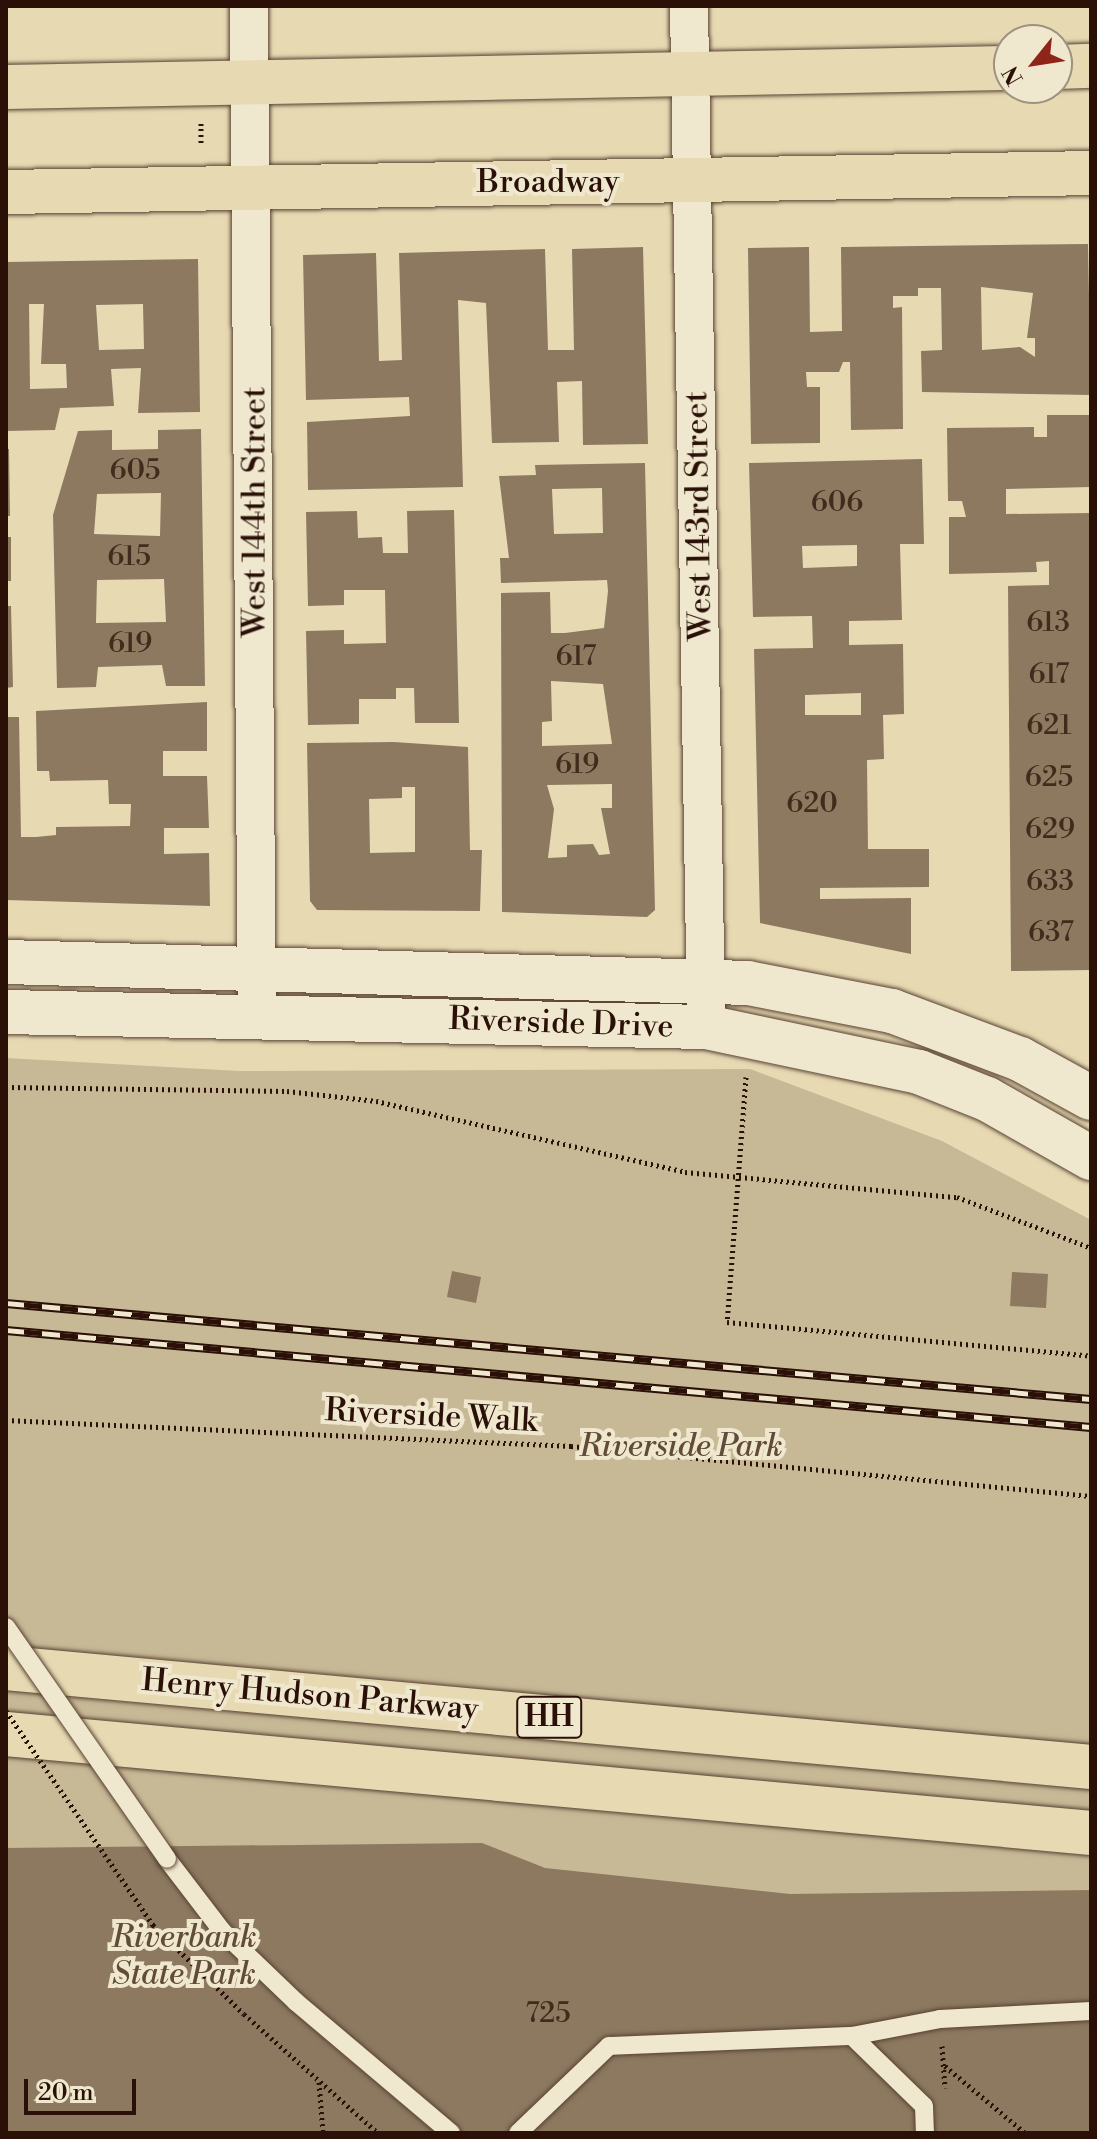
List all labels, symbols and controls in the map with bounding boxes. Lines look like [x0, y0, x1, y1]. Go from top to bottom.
north arrow [993, 24, 1073, 104]
text: N [997, 61, 1030, 90]
street label: Broadway [477, 163, 619, 201]
street label: West 144th Street [236, 387, 274, 637]
street label: West 143rd Street [678, 391, 720, 641]
house number: 605 [110, 454, 160, 488]
house number: 606 [811, 486, 863, 520]
house number: 615 [107, 540, 151, 574]
house number: 613 [1026, 606, 1070, 640]
house number: 619 [108, 627, 152, 661]
house number: 617 [556, 640, 596, 674]
house number: 617 [1029, 658, 1069, 692]
house number: 621 [1026, 709, 1072, 743]
house number: 619 [555, 748, 599, 782]
house number: 625 [1025, 761, 1073, 795]
house number: 620 [786, 787, 838, 821]
house number: 629 [1025, 813, 1075, 847]
house number: 633 [1026, 865, 1074, 899]
house number: 637 [1028, 916, 1074, 950]
street label: Riverside Drive [448, 1000, 674, 1046]
street label: Riverside Walk [324, 1391, 538, 1441]
park label: Riverside Park [579, 1427, 783, 1465]
street label: Henry Hudson Parkway [140, 1661, 480, 1729]
road number: HH [515, 1691, 583, 1743]
park label: Riverbank State Park [111, 1919, 257, 1994]
house number: 725 [525, 1997, 571, 2031]
scale bar [28, 2063, 140, 2113]
text: 20 m [38, 2078, 94, 2108]

